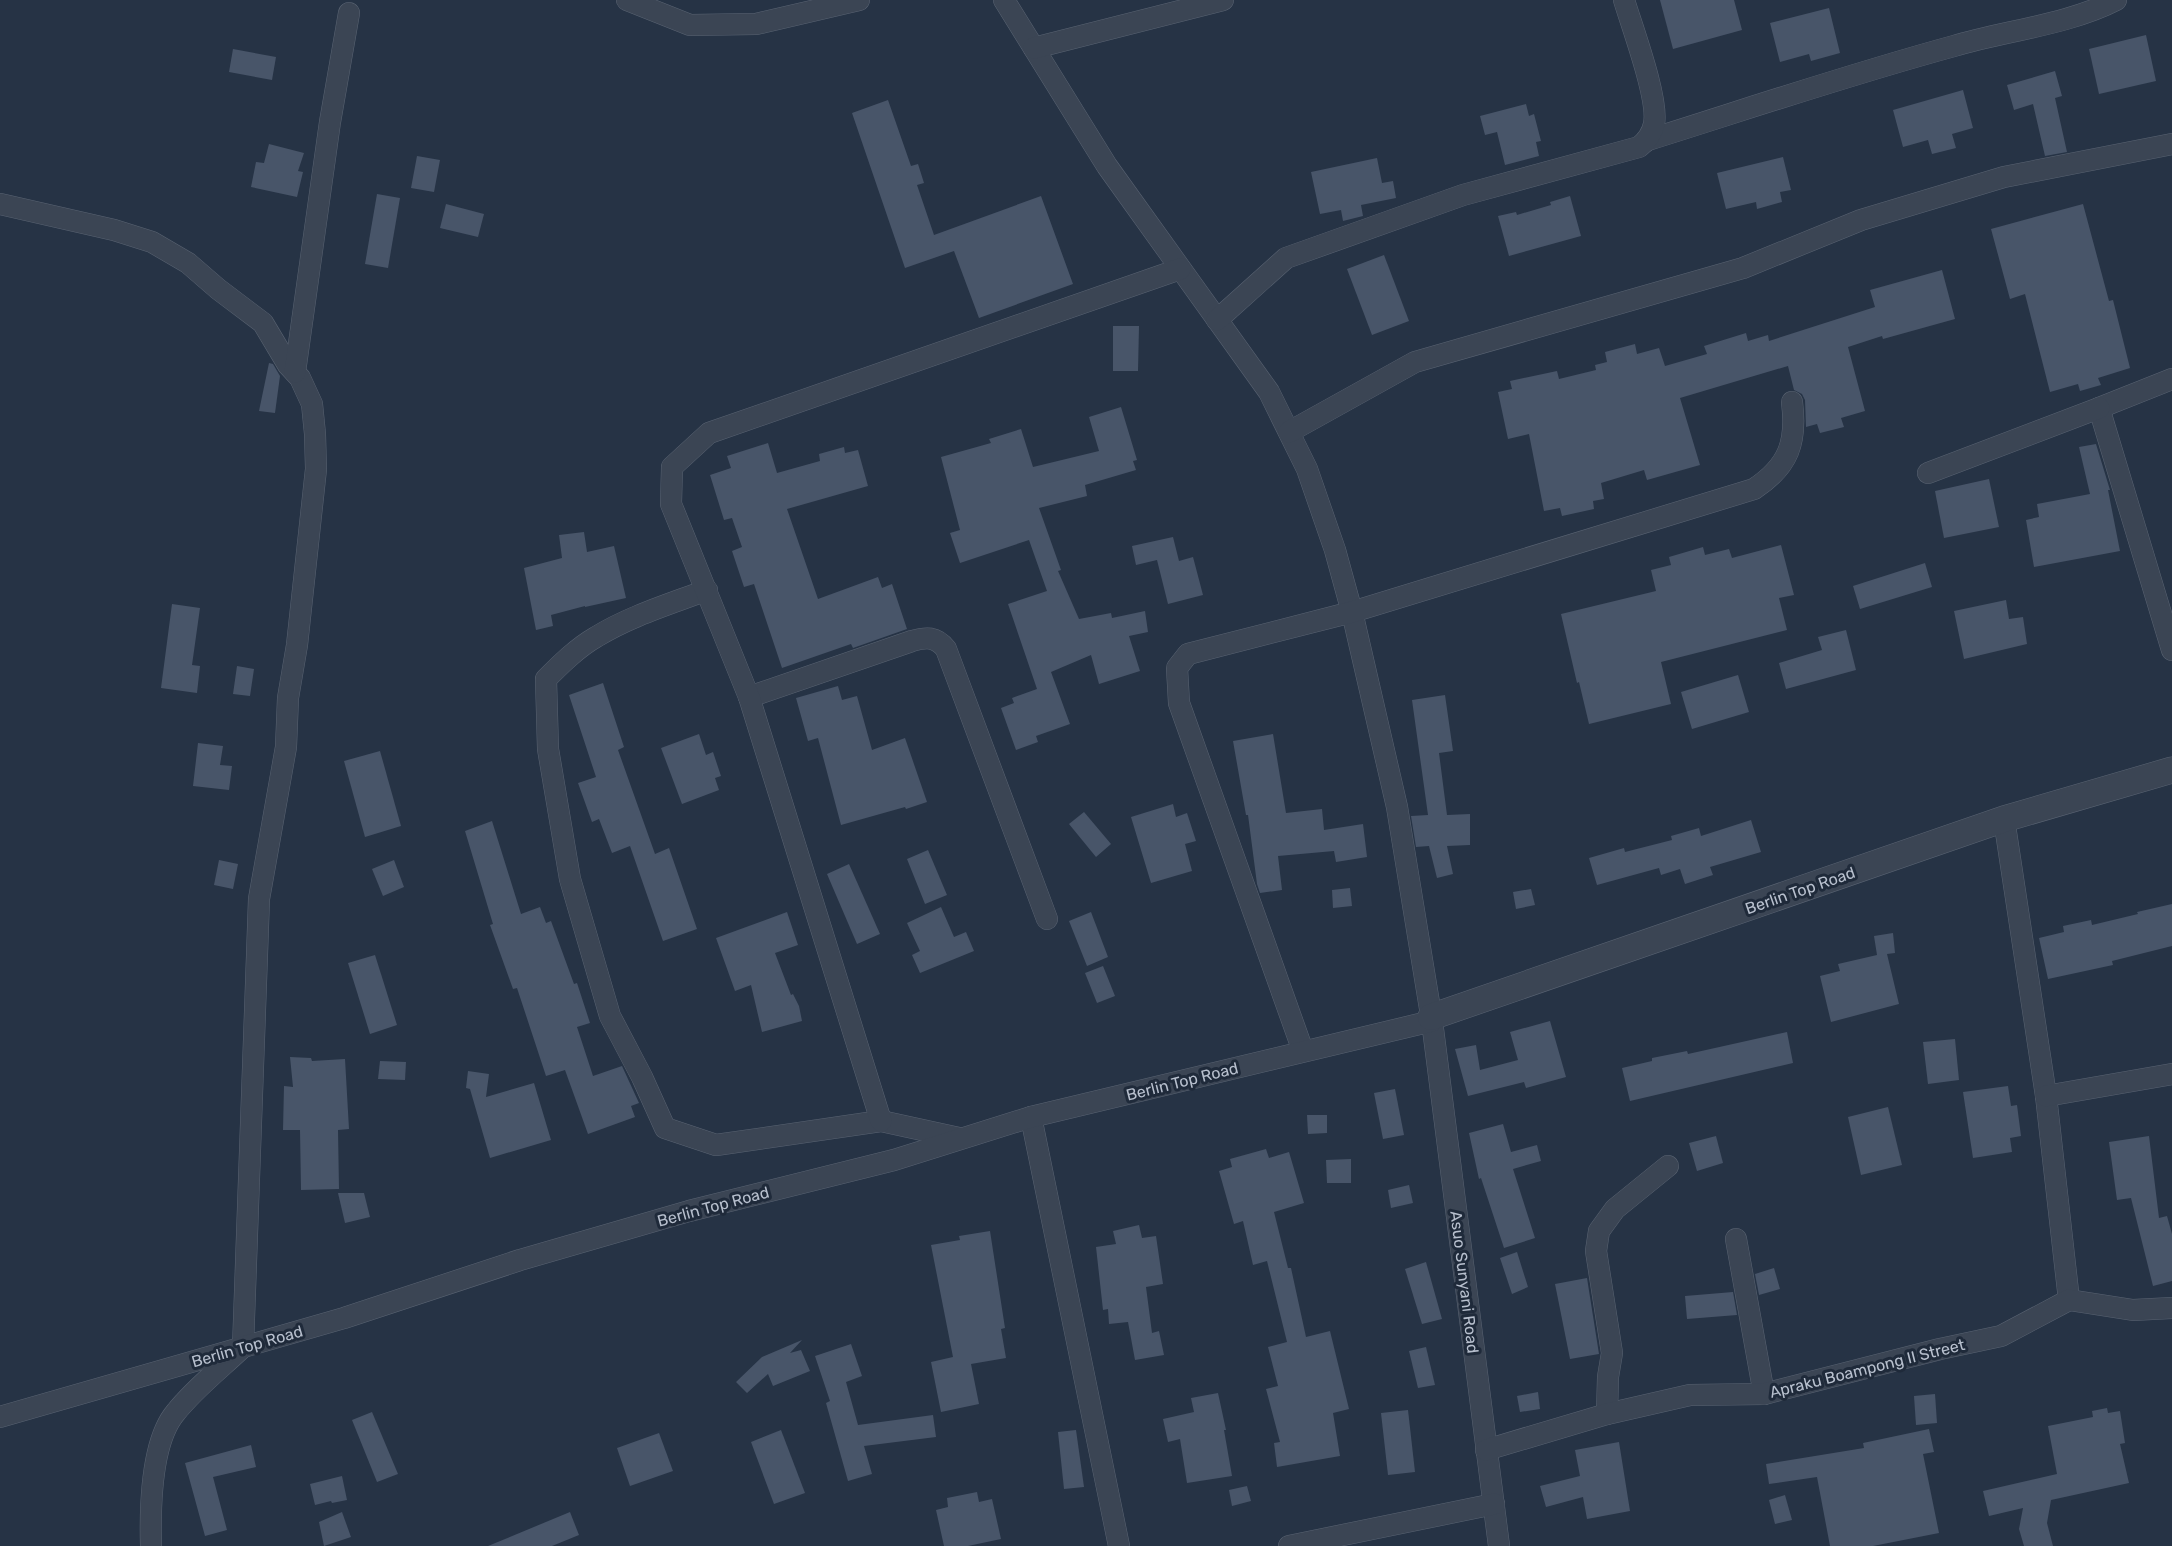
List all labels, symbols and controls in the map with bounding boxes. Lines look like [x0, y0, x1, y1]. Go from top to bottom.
street label: Berlin Top Road [1743, 863, 1858, 918]
street label: Berlin Top Road [1124, 1058, 1240, 1105]
street label: Berlin Top Road [655, 1182, 771, 1231]
street label: Asuo Sunyani Road [1446, 1210, 1483, 1354]
street label: Berlin Top Road [189, 1321, 305, 1371]
street label: Apraku Boampong II Street [1768, 1335, 1967, 1402]

